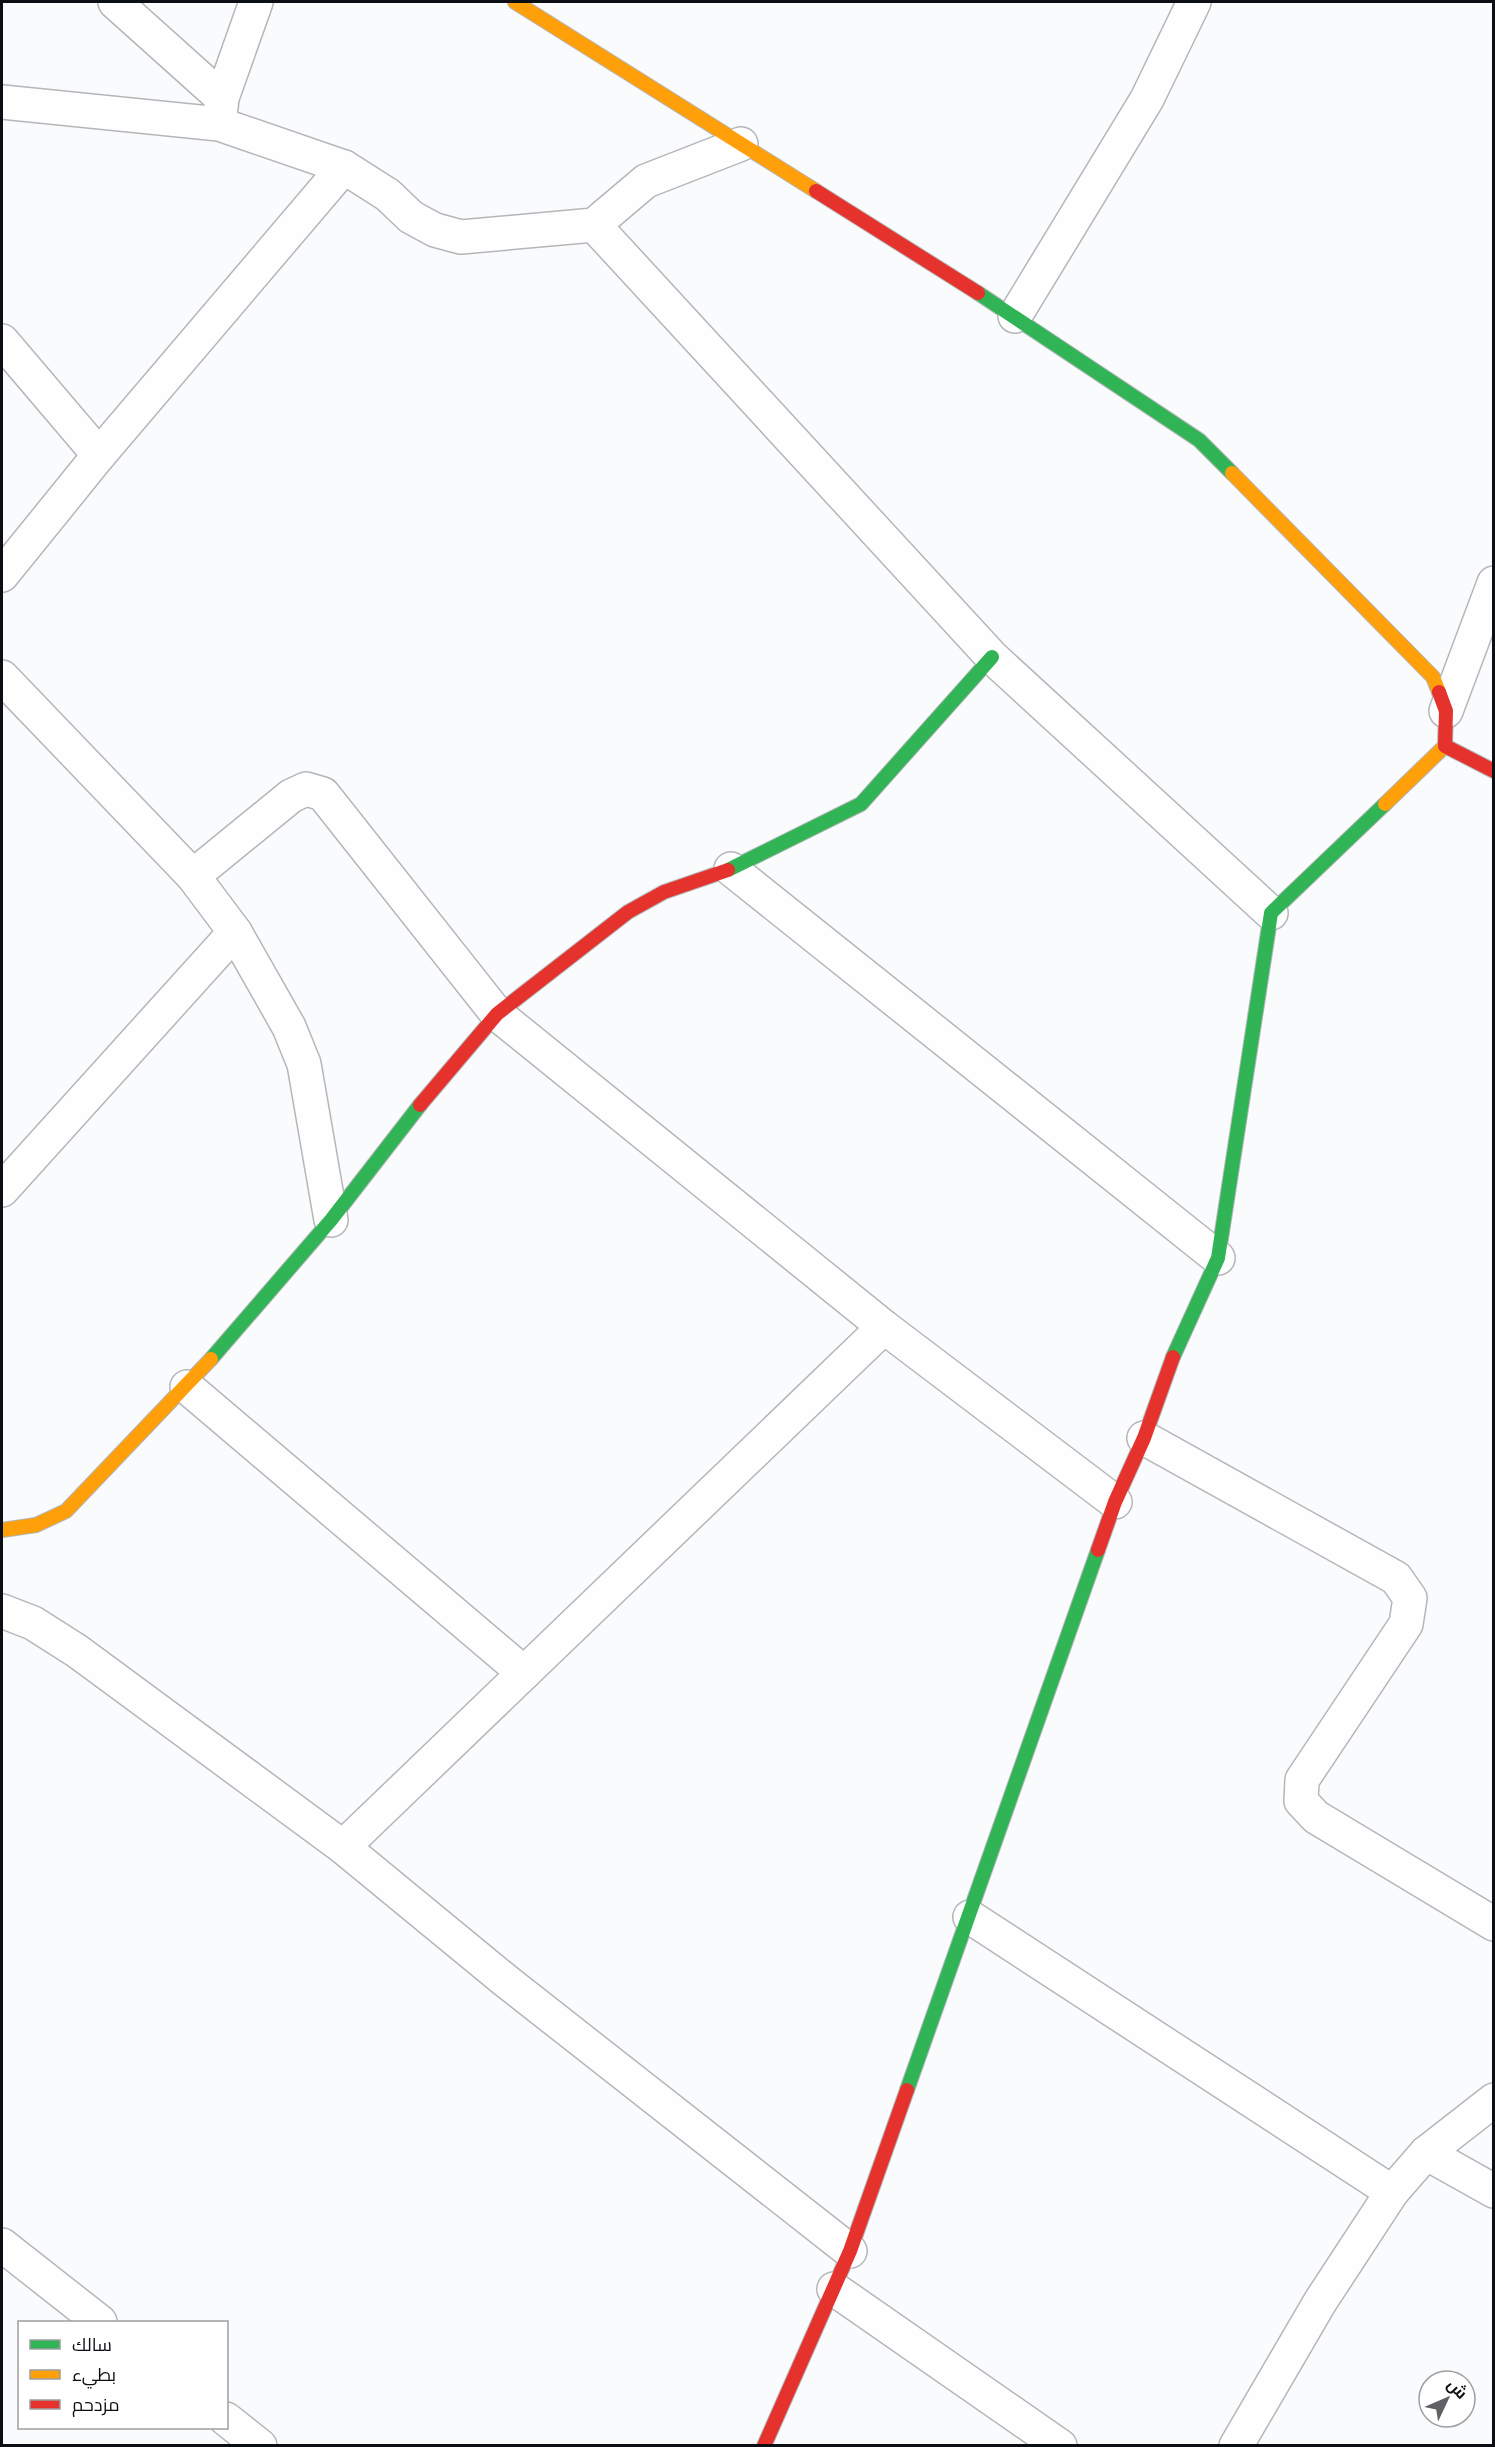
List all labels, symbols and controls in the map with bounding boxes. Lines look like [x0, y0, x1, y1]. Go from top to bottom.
legend [18, 2321, 228, 2429]
text: سالك [72, 2334, 112, 2355]
text: بطيء [72, 2364, 116, 2389]
north arrow [1417, 2369, 1477, 2429]
text: ش [1443, 2374, 1472, 2403]
text: مزدحم [72, 2394, 120, 2417]

